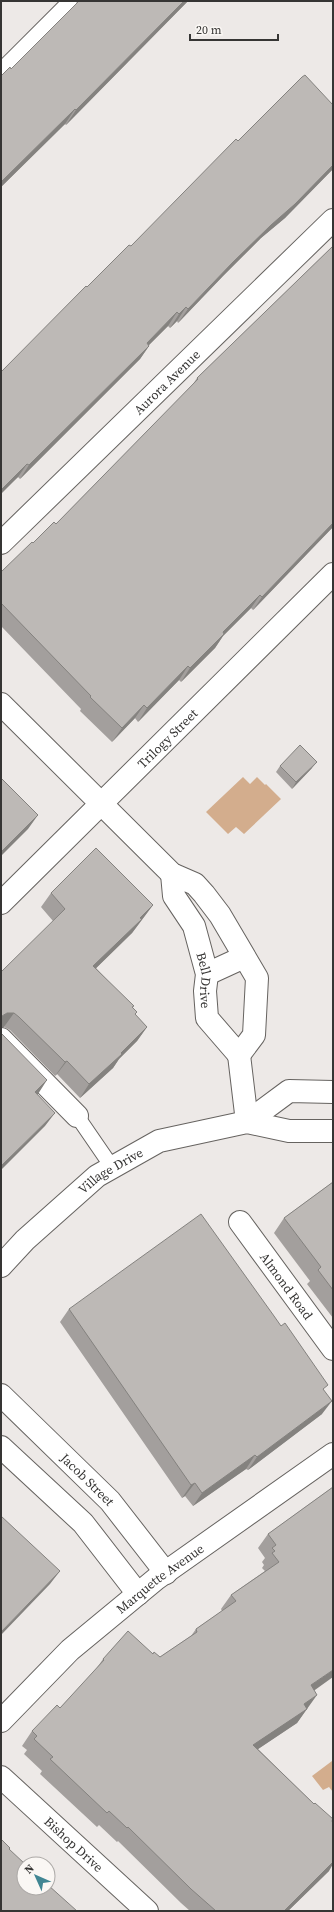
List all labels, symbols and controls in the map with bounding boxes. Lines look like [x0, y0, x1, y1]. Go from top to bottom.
scale bar [190, 16, 278, 42]
text: 20 m [196, 22, 222, 38]
street label: Aurora Avenue [130, 346, 204, 418]
street label: Trilogy Street [133, 704, 201, 772]
street label: Bell Drive [193, 950, 215, 1009]
street label: Village Drive [74, 1143, 146, 1197]
street label: Almond Road [256, 1249, 317, 1323]
street label: Jacob Street [56, 1449, 119, 1509]
street label: Marquette Avenue [112, 1539, 207, 1617]
street label: Bishop Drive [41, 1813, 107, 1876]
north arrow [16, 1856, 56, 1896]
text: N [21, 1861, 37, 1877]

